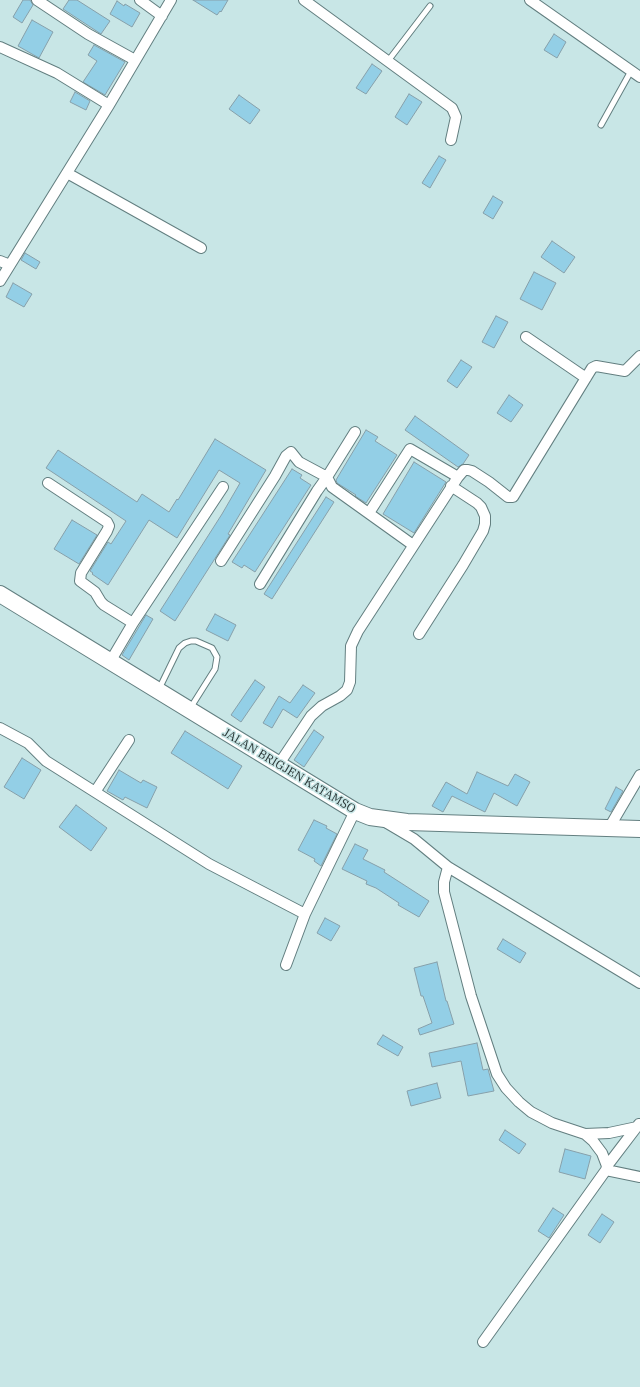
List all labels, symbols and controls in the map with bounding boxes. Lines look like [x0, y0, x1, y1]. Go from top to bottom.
street label: JALAN BRIGJEN KATAMSO [220, 725, 358, 817]

